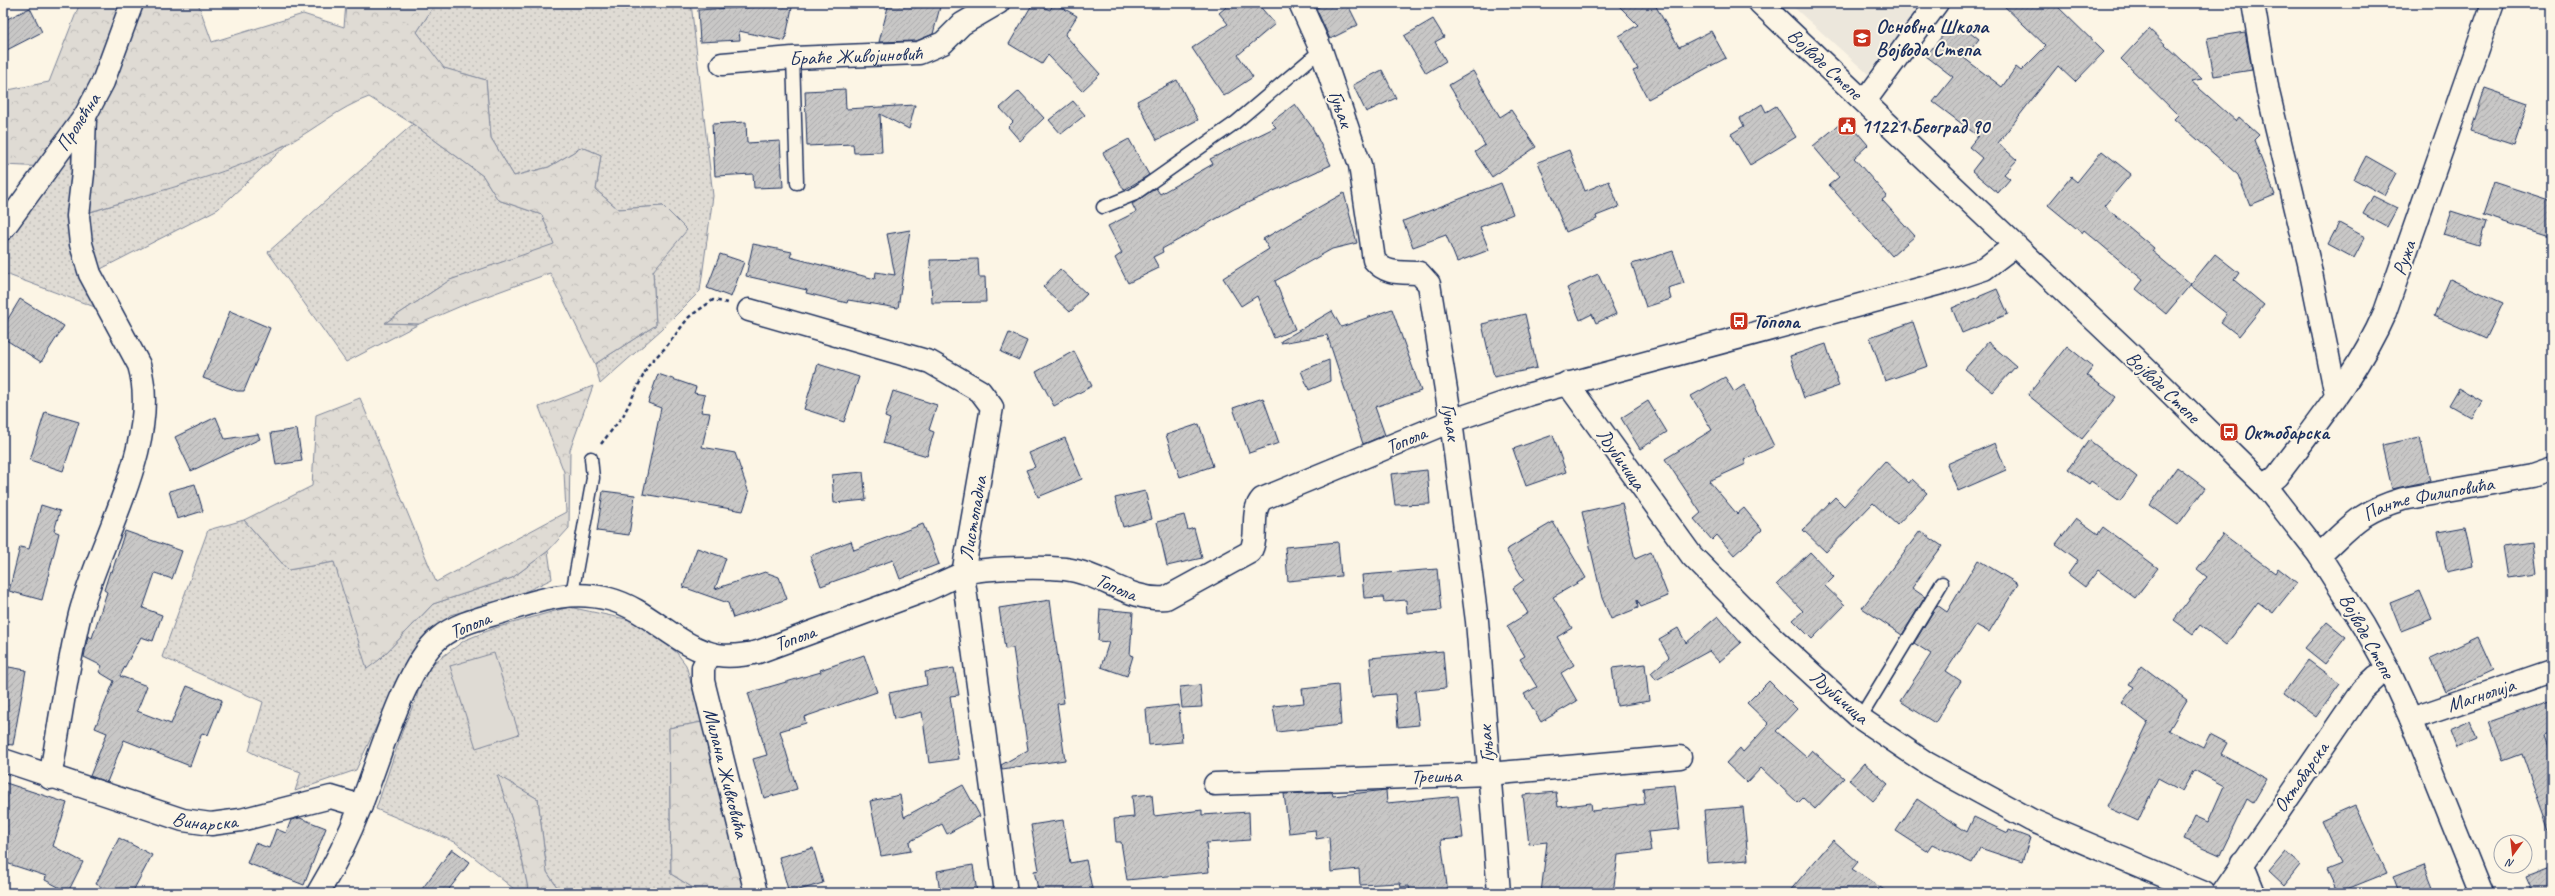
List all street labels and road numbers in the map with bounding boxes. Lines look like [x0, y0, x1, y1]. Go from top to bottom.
street label: Војводе Степе [1782, 23, 1869, 106]
street label: Браће Живојиновић [789, 40, 924, 71]
street label: Пролећна [50, 87, 107, 156]
street label: Гуњак [1323, 87, 1359, 132]
street label: Ружа [2386, 236, 2422, 279]
street label: Војводе Степе [2121, 346, 2206, 430]
street label: Гуњак [1436, 402, 1466, 444]
street label: Топола [1382, 420, 1432, 460]
street label: Љубичица [1591, 423, 1652, 496]
street label: Панте Филиповића [2358, 470, 2497, 527]
street label: Листопадна [953, 473, 993, 562]
street label: Топола [1092, 567, 1142, 607]
street label: Војводе Степе [2333, 589, 2401, 684]
street label: Топола [446, 605, 496, 644]
street label: Топола [771, 618, 821, 657]
street label: Љубичица [1804, 665, 1875, 730]
street label: Магнолија [2444, 672, 2519, 718]
street label: Милана Живковића [698, 705, 755, 842]
street label: Гуњак [1472, 723, 1500, 763]
street label: Октобарска [2268, 735, 2335, 817]
street label: Трешња [1410, 763, 1463, 789]
street label: Винарска [170, 805, 240, 837]

